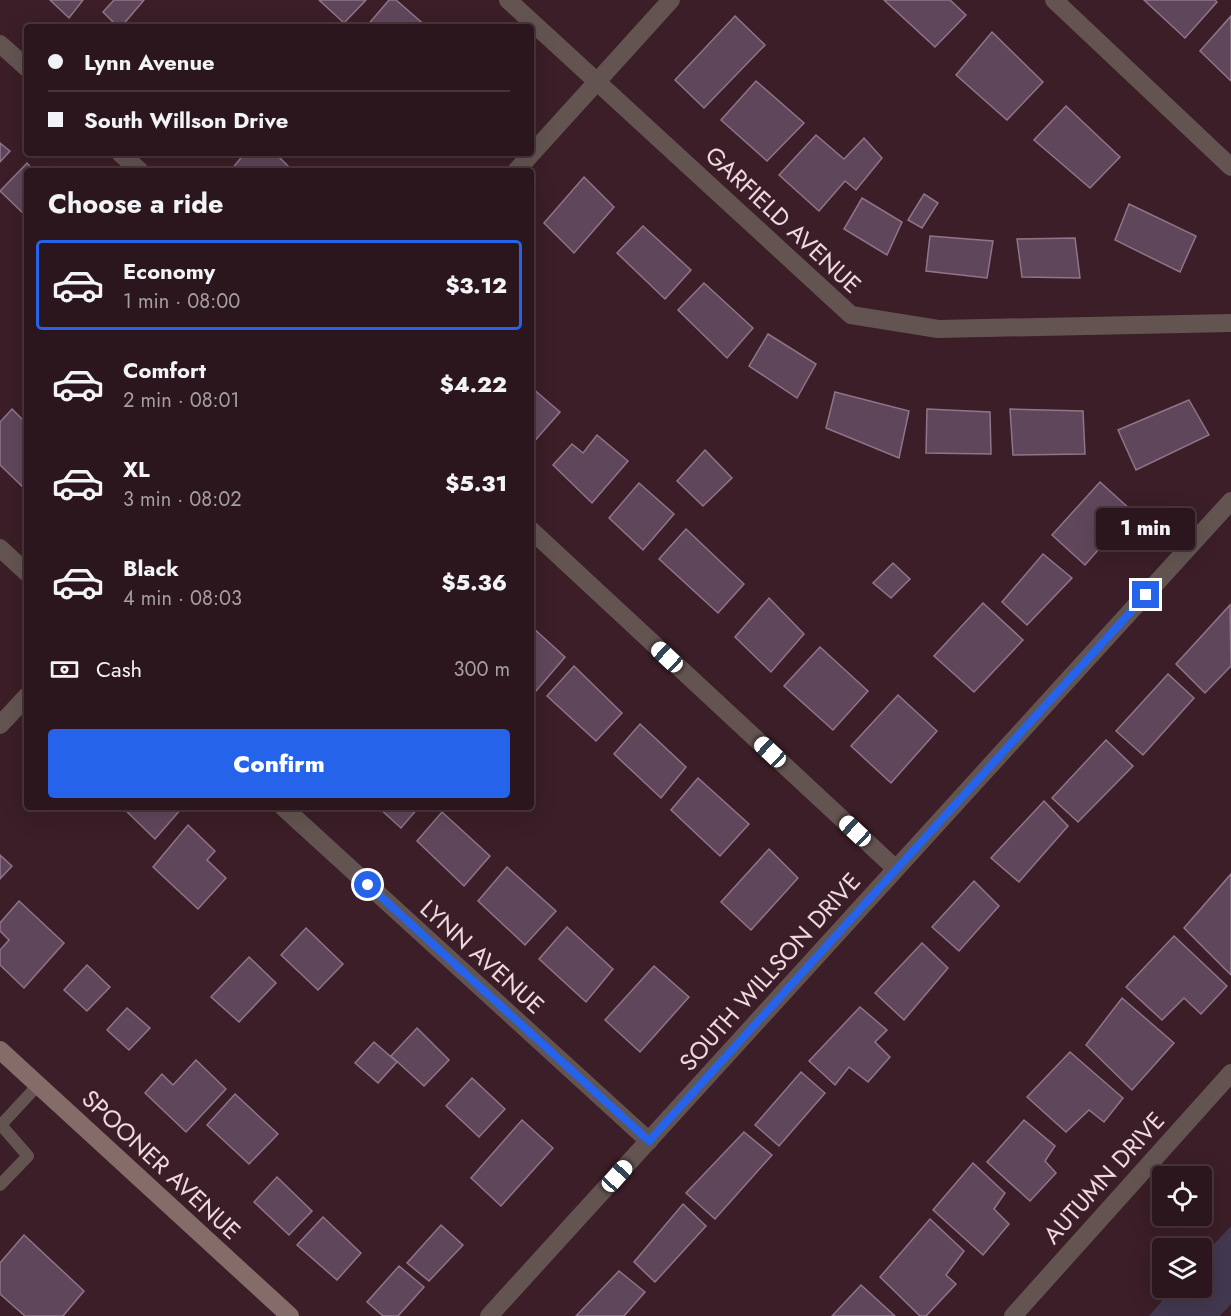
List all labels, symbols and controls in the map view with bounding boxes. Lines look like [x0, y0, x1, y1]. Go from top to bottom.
text: Lynn Avenue [84, 46, 215, 78]
text: South Willson Drive [84, 104, 288, 136]
street label: GARFIELD AVENUE [698, 138, 869, 301]
text: Choose a ride [48, 184, 223, 223]
text: Economy [123, 255, 215, 287]
icon: car [51, 258, 105, 312]
text: $3.12 [445, 269, 507, 301]
text: 1 min · 08:00 [123, 287, 240, 316]
text: Comfort [123, 354, 206, 386]
icon: car [51, 357, 105, 411]
text: $4.22 [440, 368, 507, 400]
text: 2 min · 08:01 [123, 386, 240, 415]
text: XL [123, 453, 150, 485]
icon: car [51, 456, 105, 510]
text: $5.31 [445, 467, 507, 499]
text: 3 min · 08:02 [123, 485, 242, 514]
callout: 1 min [1096, 508, 1196, 550]
text: 1 min [1120, 514, 1171, 543]
text: Black [123, 552, 179, 584]
icon: car [51, 555, 105, 609]
text: $5.36 [442, 566, 507, 598]
route end [1132, 581, 1159, 608]
text: 4 min · 08:03 [123, 584, 242, 613]
car [648, 638, 686, 676]
icon: cash [48, 653, 81, 686]
text: Cash [96, 653, 142, 685]
text: 300 m [453, 655, 510, 684]
button: Confirm [48, 729, 510, 798]
car [751, 733, 789, 771]
car [836, 812, 874, 850]
street label: SOUTH WILLSON DRIVE [671, 865, 868, 1079]
route start [354, 871, 381, 898]
street label: LYNN AVENUE [413, 891, 552, 1022]
street label: SPOONER AVENUE [74, 1082, 249, 1248]
street label: AUTUMN DRIVE [1035, 1104, 1172, 1251]
car [598, 1157, 636, 1195]
map controls [1152, 1166, 1212, 1298]
button: locate [1152, 1166, 1212, 1226]
button: layers [1152, 1238, 1212, 1298]

